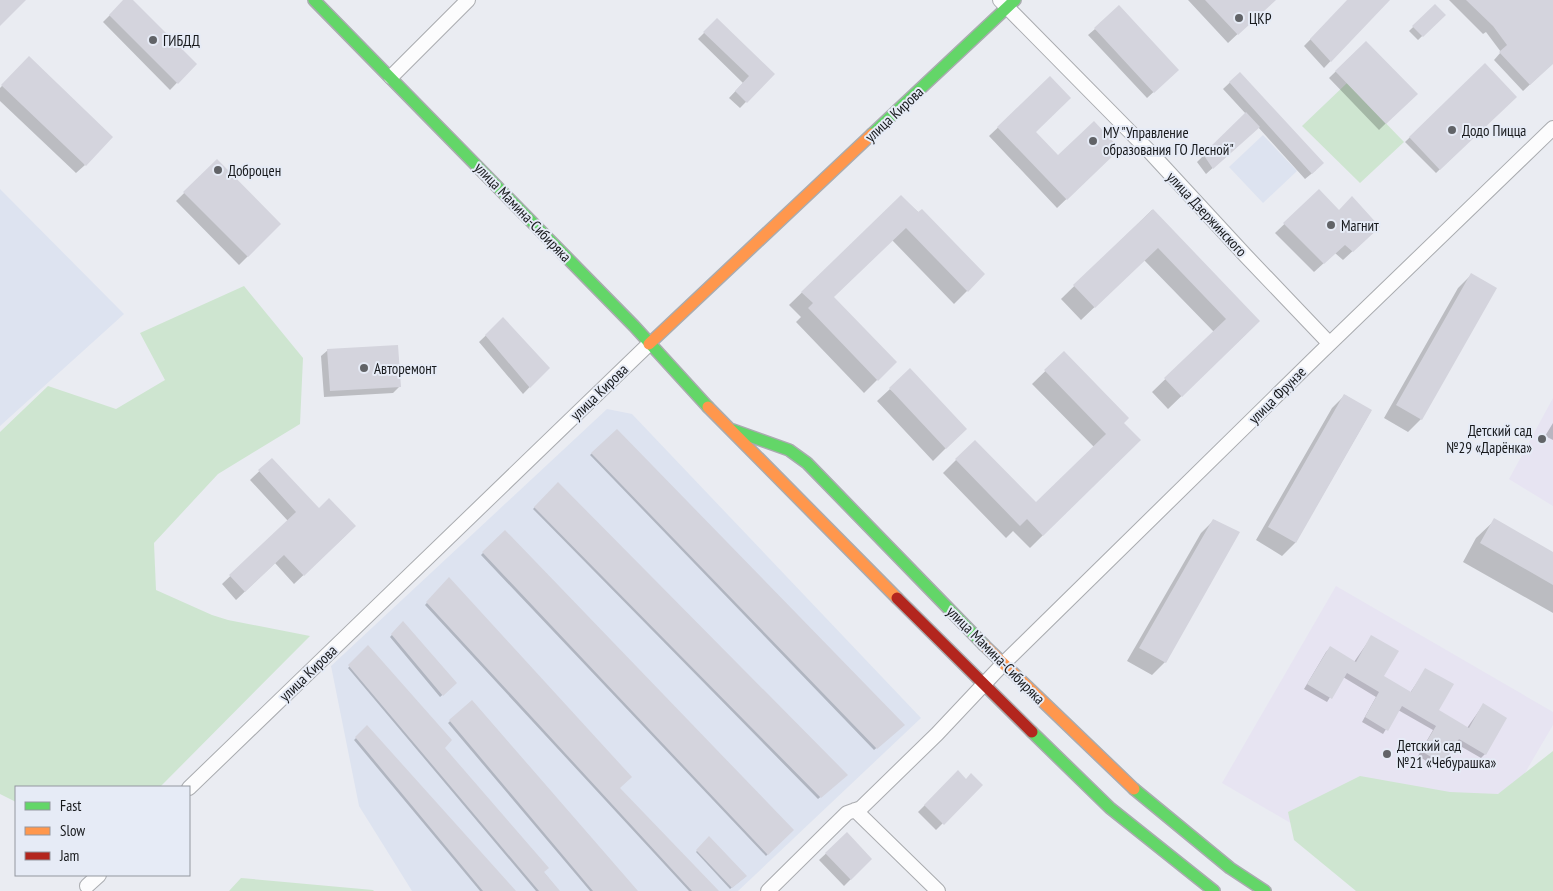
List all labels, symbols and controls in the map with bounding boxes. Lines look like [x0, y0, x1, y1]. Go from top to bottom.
place label: ЦКР [1249, 9, 1272, 28]
marker: ЦКР [1233, 12, 1245, 24]
place label: ГИБДД [163, 31, 200, 50]
marker: ГИБДД [147, 34, 159, 46]
street label: улица Кирова [861, 82, 927, 146]
place label: Додо Пицца [1462, 121, 1526, 140]
place label: МУ "Управление образования ГО Лесной" [1103, 123, 1234, 159]
marker: Додо Пицца [1446, 124, 1458, 136]
marker: МУ "Управление образования ГО Лесной" [1087, 135, 1099, 147]
street label: улица Мамина-Сибиряка [471, 158, 575, 266]
place label: Доброцен [228, 161, 281, 180]
marker: Доброцен [212, 164, 224, 176]
street label: улица Дзержинского [1163, 168, 1251, 260]
place label: Магнит [1341, 216, 1379, 235]
marker: Магнит [1325, 219, 1337, 231]
place label: Авторемонт [374, 359, 437, 378]
street label: улица Кирова [566, 360, 632, 424]
marker: Авторемонт [358, 362, 370, 374]
street label: улица Фрунзе [1244, 362, 1310, 428]
place label: Детский сад №29 «Дарёнка» [1446, 421, 1532, 457]
marker: Детский сад №29 «Дарёнка» [1536, 433, 1548, 445]
street label: улица Мамина-Сибиряка [943, 602, 1049, 708]
street label: улица Кирова [275, 641, 341, 705]
place label: Детский сад №21 «Чебурашка» [1397, 736, 1497, 772]
marker: Детский сад №21 «Чебурашка» [1381, 748, 1393, 760]
legend [15, 786, 190, 876]
text: Fast [60, 796, 81, 815]
text: Slow [60, 821, 85, 840]
text: Jam [59, 846, 79, 865]

